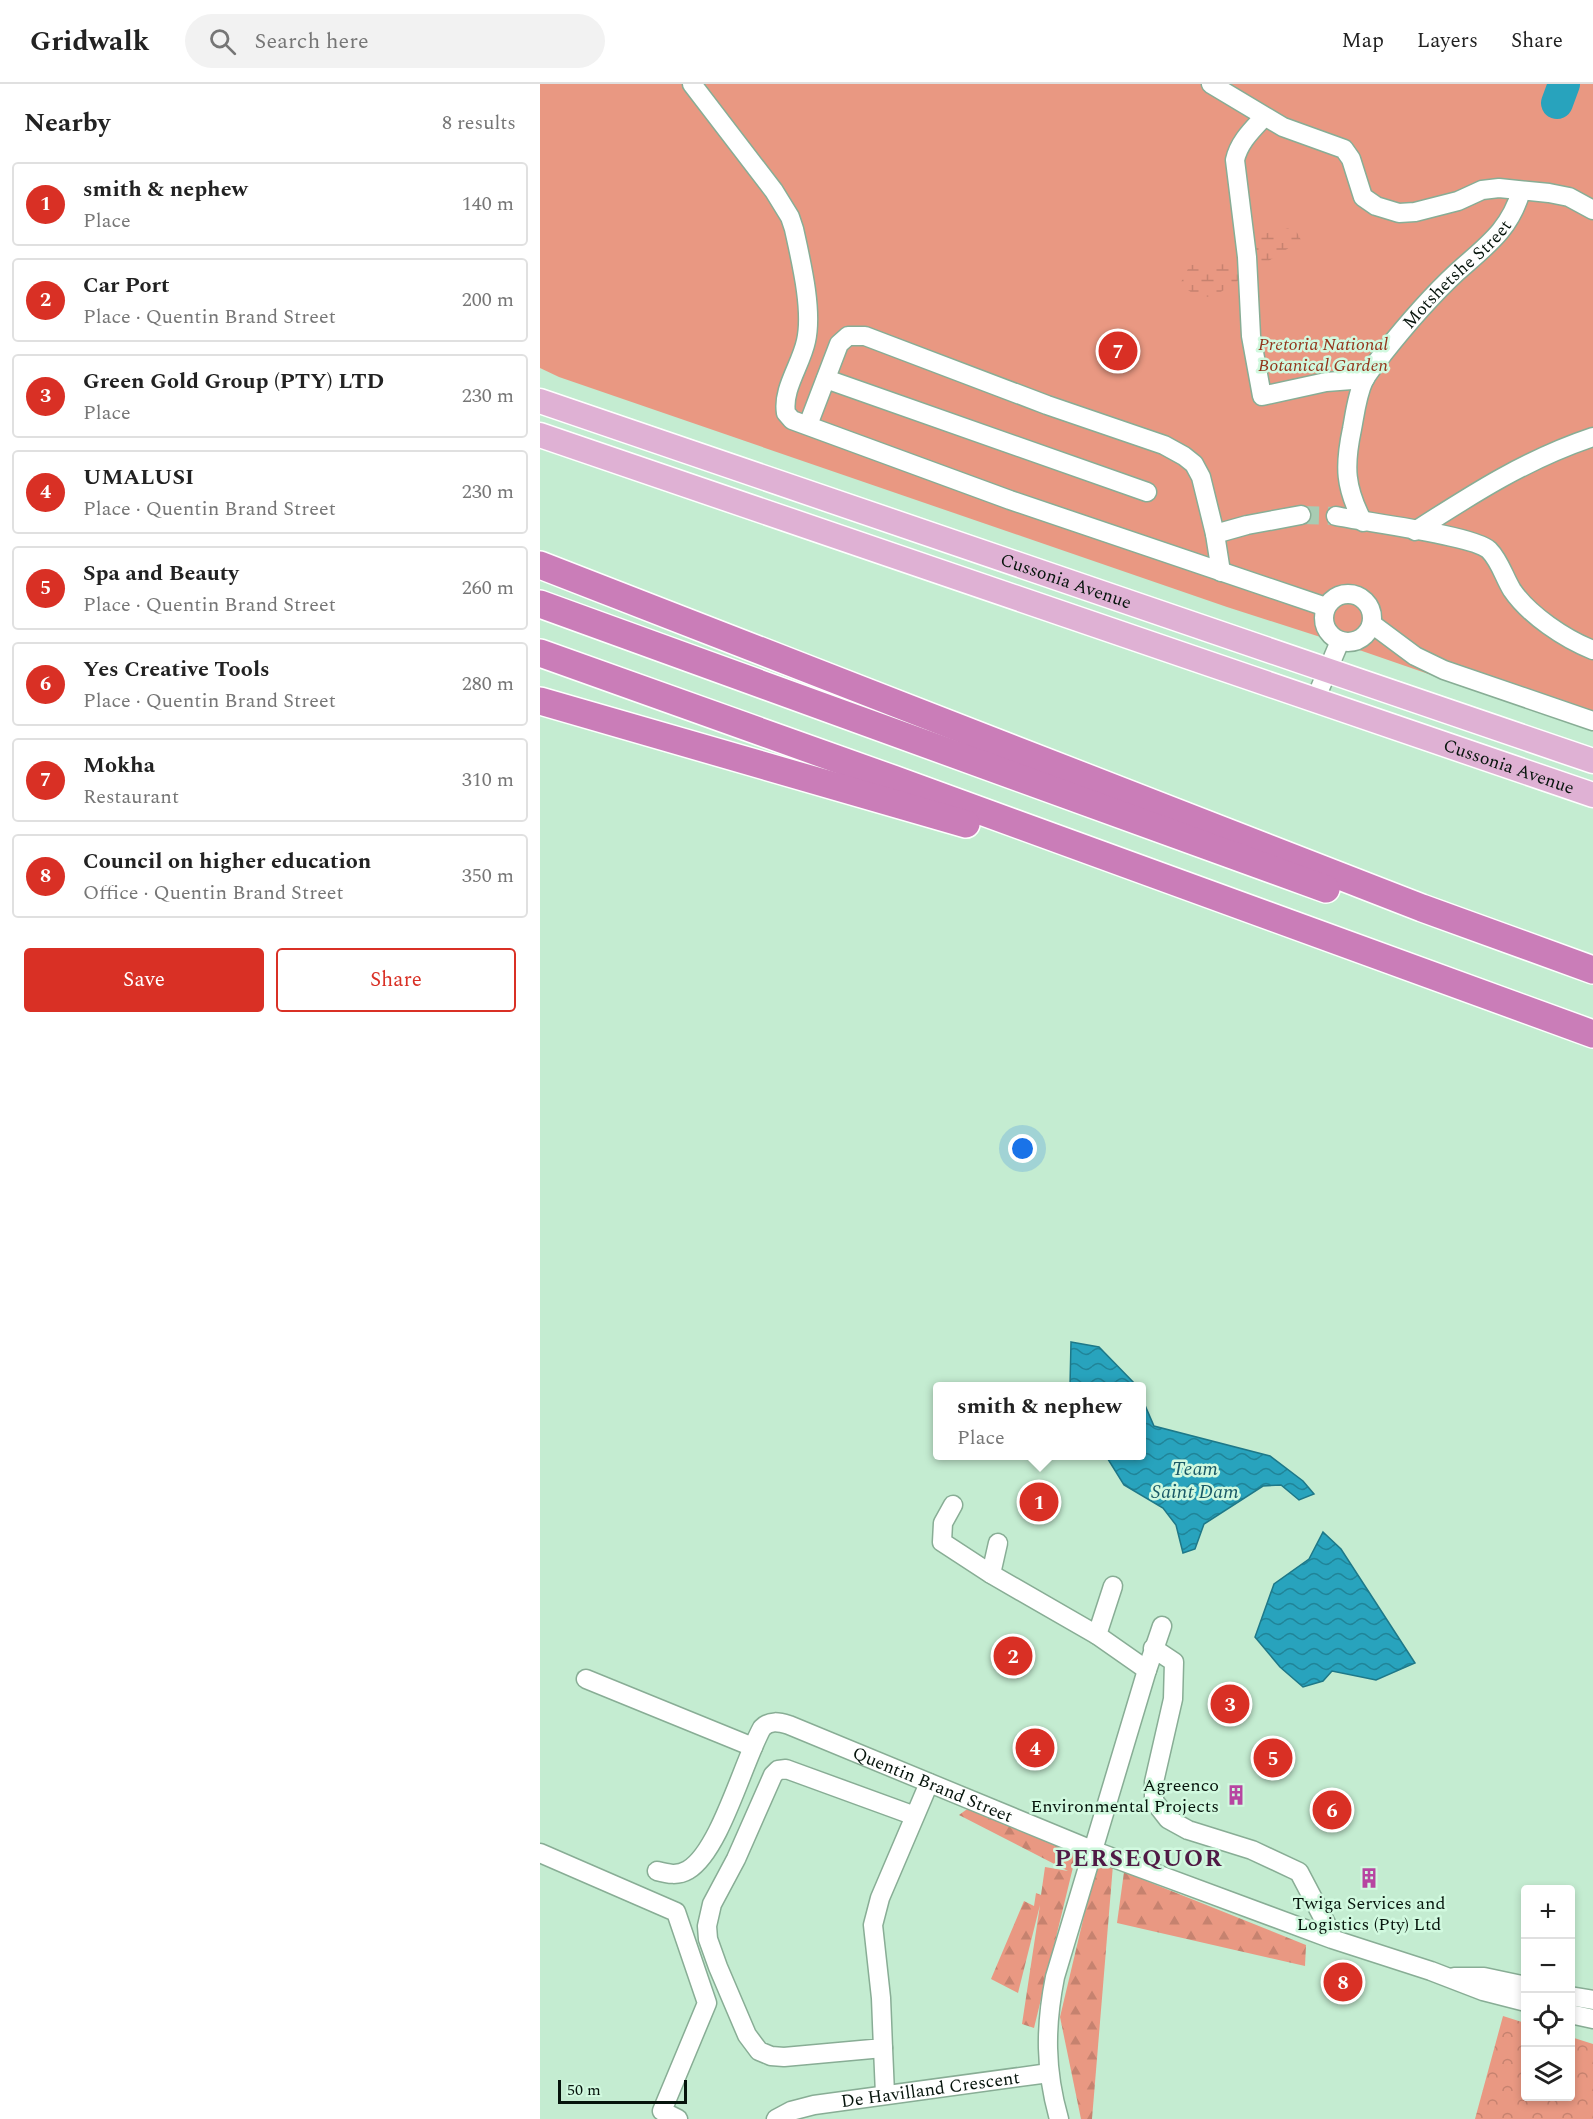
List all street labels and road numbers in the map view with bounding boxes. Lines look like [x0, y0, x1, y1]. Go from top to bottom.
street label: Motshetshe Street [1396, 214, 1518, 335]
street label: Cussonia Avenue [997, 546, 1135, 616]
street label: Cussonia Avenue [1440, 731, 1578, 801]
street label: Quentin Brand Street [848, 1739, 1017, 1829]
street label: De Havilland Crescent [839, 2064, 1021, 2115]

